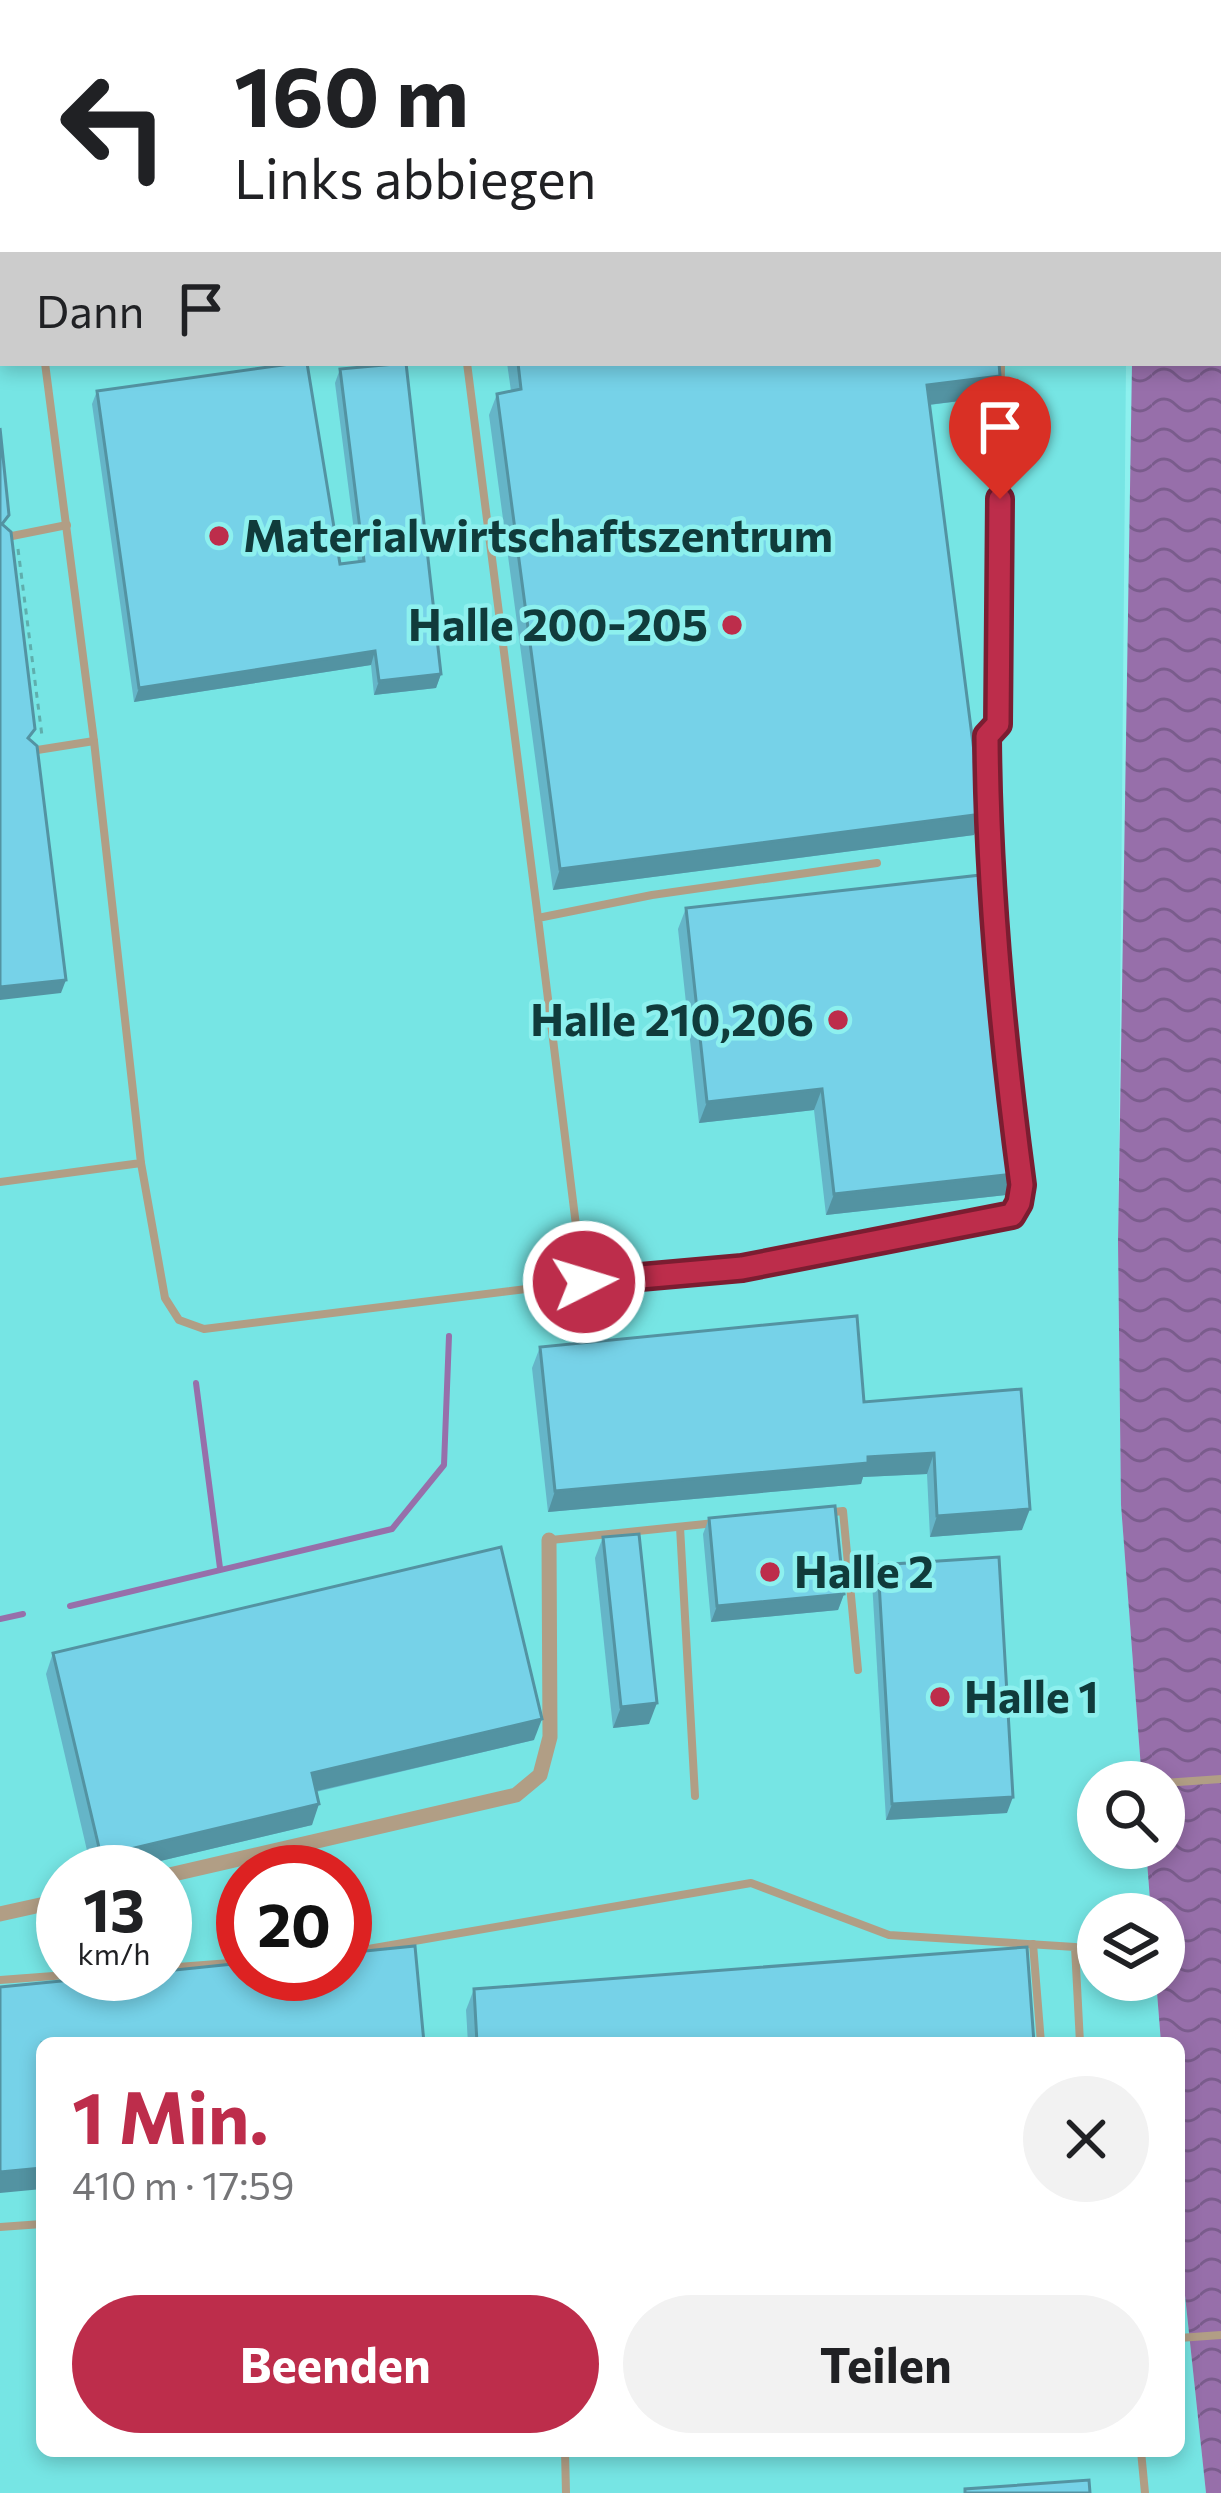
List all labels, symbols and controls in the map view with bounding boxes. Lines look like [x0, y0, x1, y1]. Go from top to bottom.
text: 160 m [234, 42, 469, 144]
icon: left [36, 48, 192, 204]
text: Links abbiegen [234, 144, 597, 210]
icon: arrive [168, 276, 234, 342]
text: Dann [36, 282, 144, 337]
pin [949, 376, 1051, 499]
icon: arrive [967, 394, 1033, 460]
place label: Materialwirtschaftszentrum [243, 506, 833, 561]
marker: Materialwirtschaftszentrum [206, 523, 232, 549]
place label: Halle 200-205 [408, 595, 708, 650]
marker: Halle 200-205 [719, 612, 745, 638]
place label: Halle 210,206 [530, 990, 814, 1045]
marker: Halle 210,206 [825, 1007, 851, 1033]
position arrow [521, 1219, 647, 1345]
place label: Halle 2 [794, 1542, 934, 1597]
marker: Halle 2 [757, 1559, 783, 1585]
place label: Halle 1 [964, 1667, 1099, 1722]
marker: Halle 1 [927, 1684, 953, 1710]
map controls [1077, 1761, 1185, 2001]
button: search [1077, 1761, 1185, 1869]
speed limit sign: 20 [216, 1845, 372, 2001]
text: 13 [83, 1871, 145, 1944]
button: layers [1077, 1893, 1185, 2001]
text: km/h [78, 1934, 150, 1971]
text: 1 Min. [72, 2071, 268, 2159]
button: close [1023, 2076, 1149, 2202]
text: 410 m · 17:59 [72, 2160, 295, 2208]
button: Beenden [72, 2295, 599, 2433]
button: Teilen [623, 2295, 1149, 2433]

